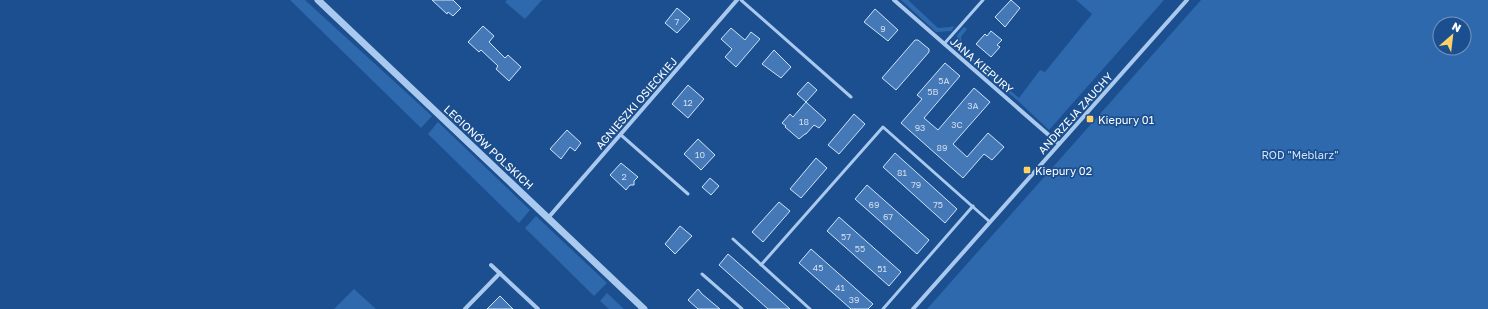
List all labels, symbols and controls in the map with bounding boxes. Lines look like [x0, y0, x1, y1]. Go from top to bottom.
house number: 7 [675, 16, 680, 27]
north arrow [1432, 16, 1472, 56]
text: N [1450, 19, 1464, 34]
house number: 9 [880, 23, 886, 34]
street label: JANA KIEPURY [948, 34, 1016, 96]
street label: AGNIESZKI OSIECKIEJ [593, 54, 679, 152]
street label: ANDRZEJA ZAUCHY [1035, 70, 1115, 156]
house number: 5A [938, 75, 950, 86]
house number: 5B [927, 86, 939, 97]
house number: 12 [683, 97, 693, 108]
house number: 3A [967, 100, 979, 111]
street label: LEGIONÓW POLSKICH [442, 102, 536, 192]
place label: Kiepury 01 [1098, 113, 1154, 126]
marker: Kiepury 01 [1085, 114, 1095, 124]
house number: 18 [799, 116, 809, 127]
house number: 3C [951, 119, 963, 130]
house number: 93 [915, 122, 925, 133]
house number: 89 [937, 142, 947, 153]
park label: ROD "Meblarz" [1261, 148, 1339, 161]
house number: 10 [695, 149, 705, 160]
place label: Kiepury 02 [1035, 164, 1092, 177]
marker: Kiepury 02 [1022, 165, 1032, 175]
house number: 81 [897, 167, 908, 178]
house number: 2 [621, 171, 627, 182]
house number: 79 [911, 179, 921, 190]
house number: 69 [869, 199, 879, 210]
house number: 75 [933, 199, 943, 210]
house number: 67 [883, 211, 893, 222]
house number: 57 [841, 231, 851, 242]
house number: 55 [855, 243, 865, 254]
house number: 45 [813, 262, 823, 273]
house number: 51 [877, 263, 887, 274]
house number: 41 [835, 282, 846, 293]
house number: 39 [849, 294, 859, 305]

